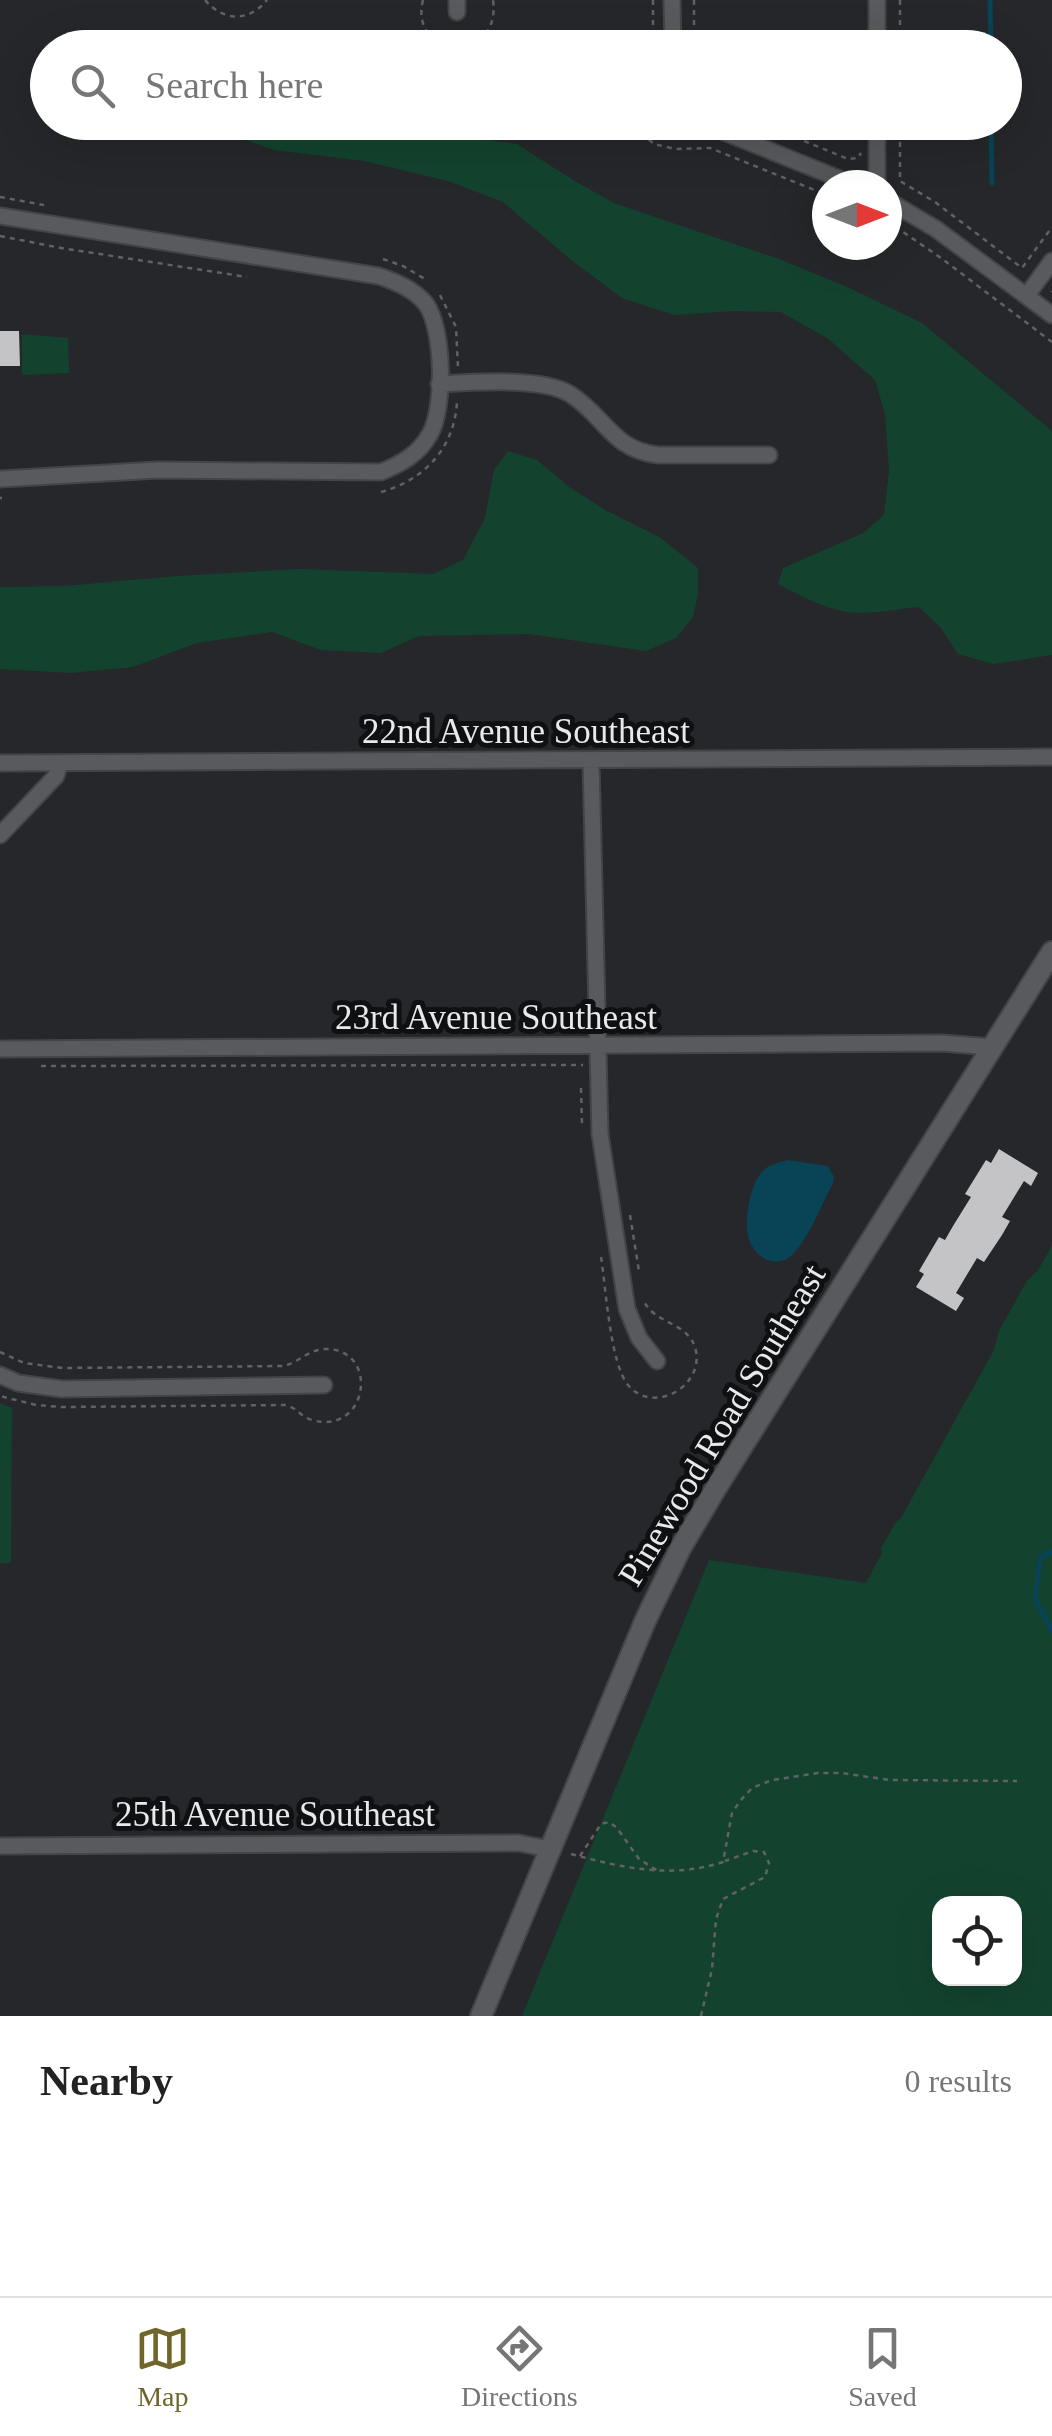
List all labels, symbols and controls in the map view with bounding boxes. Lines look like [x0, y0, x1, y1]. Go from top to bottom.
search box [30, 30, 1022, 140]
icon: search [65, 58, 120, 113]
text: Search here [145, 64, 323, 106]
north arrow [812, 170, 902, 260]
street label: 22nd Avenue Southeast [362, 712, 690, 751]
street label: 23rd Avenue Southeast [335, 998, 657, 1037]
street label: Pinewood Road Southeast [611, 1257, 833, 1593]
street label: 25th Avenue Southeast [115, 1795, 435, 1834]
map controls [932, 1896, 1022, 1986]
button: locate [932, 1896, 1022, 1986]
text: Nearby [40, 2058, 173, 2104]
text: 0 results [904, 2063, 1012, 2099]
tab: Map [135, 2321, 190, 2413]
tab: Directions [461, 2321, 578, 2413]
tab: Saved [848, 2321, 917, 2413]

